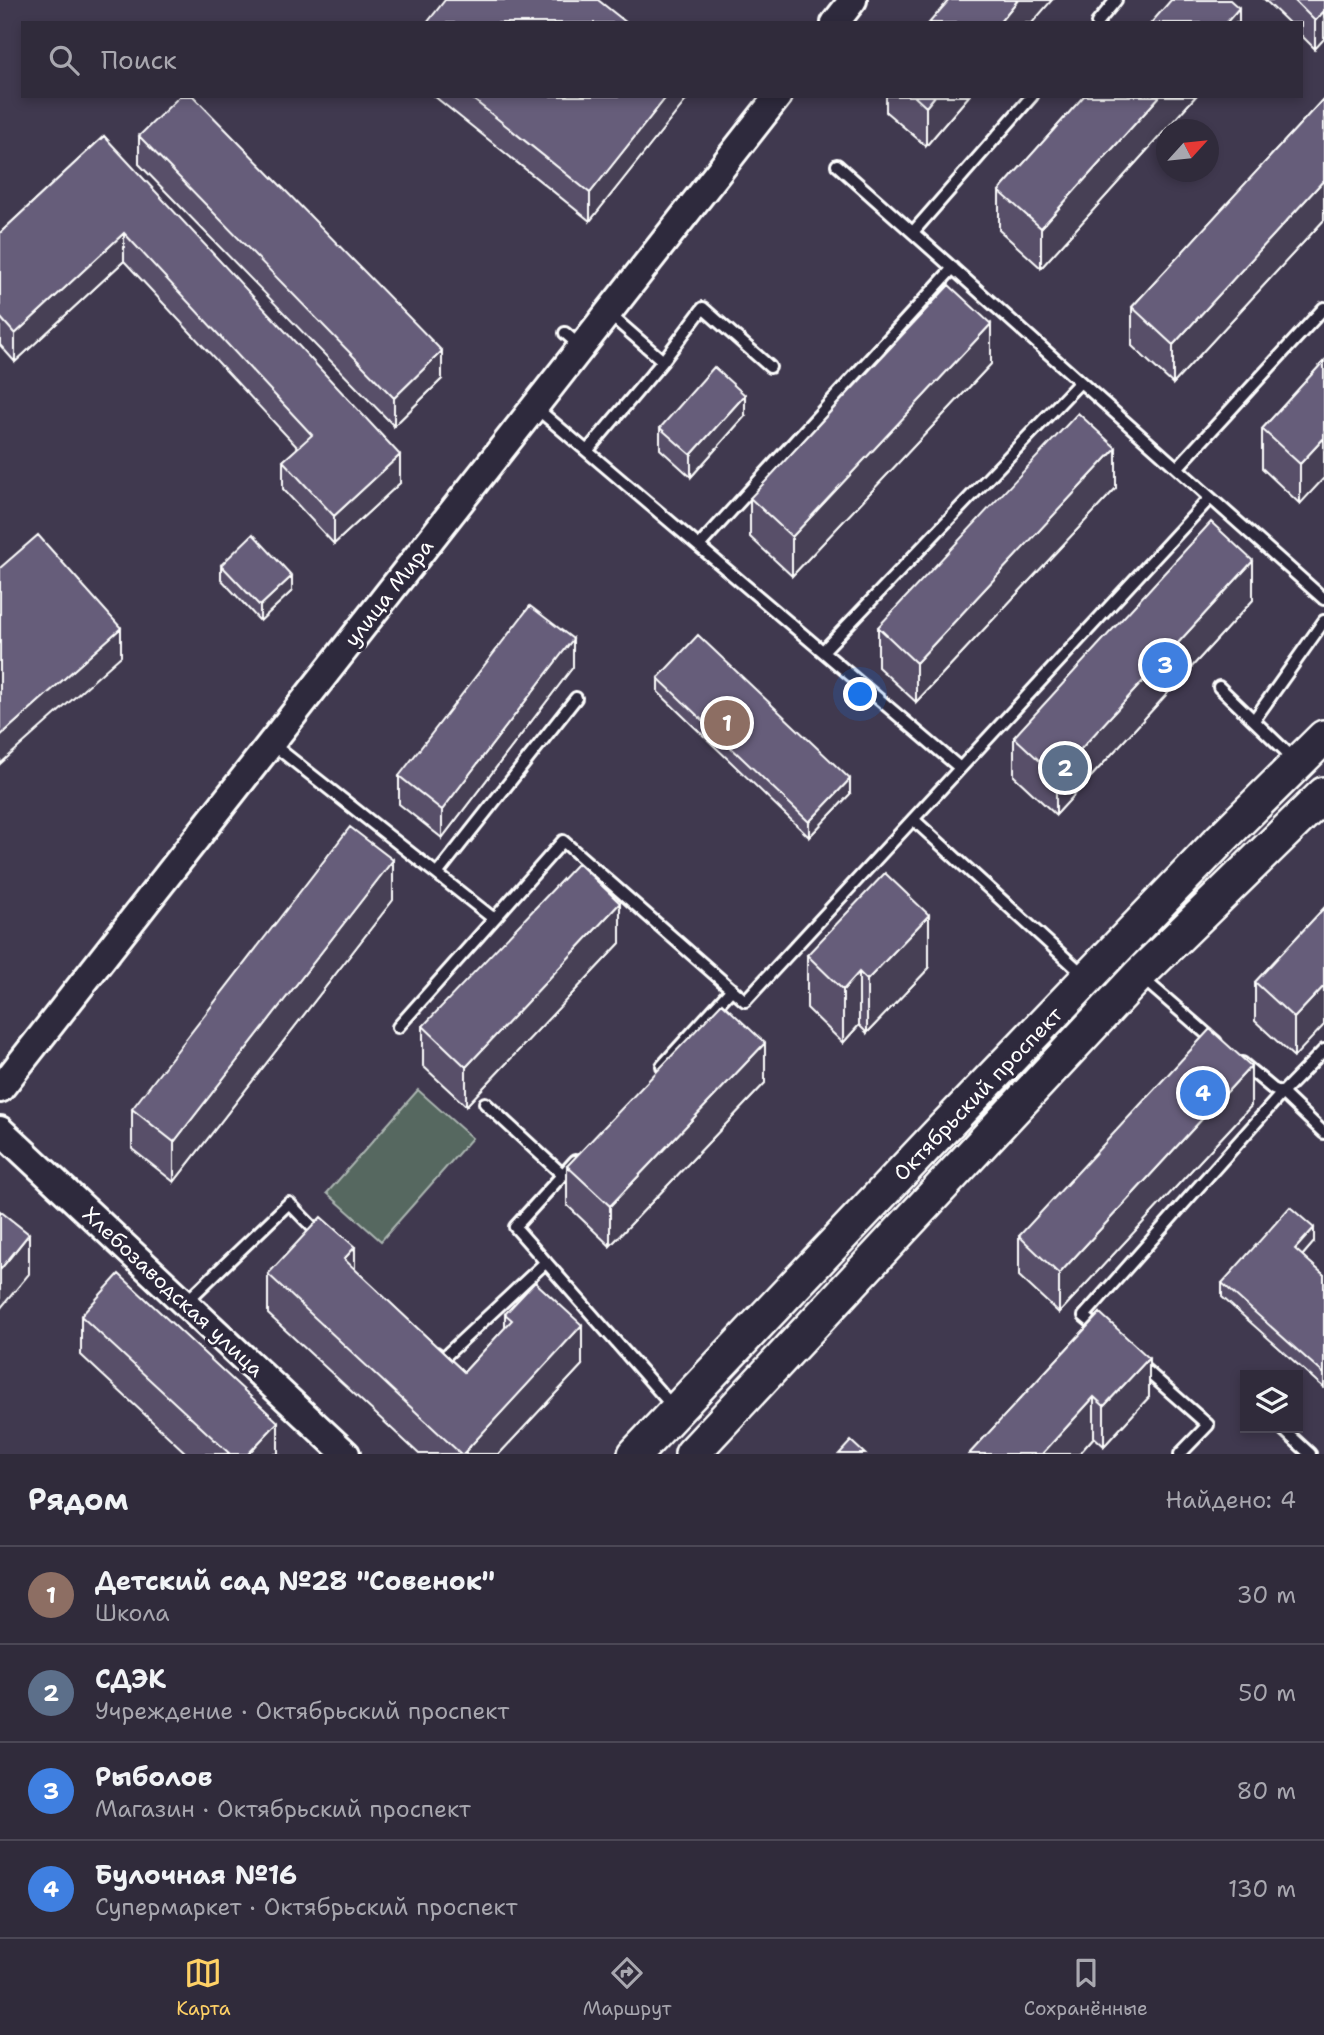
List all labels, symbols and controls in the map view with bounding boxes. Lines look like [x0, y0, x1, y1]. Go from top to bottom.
search box [21, 21, 1303, 98]
icon: search [45, 41, 83, 79]
text: Поиск [101, 42, 177, 77]
north arrow [1156, 119, 1219, 182]
street label: улица Мира [338, 533, 440, 653]
pin: 3 [1142, 639, 1188, 691]
your location [843, 677, 877, 711]
pin: 1 [704, 697, 750, 749]
pin: 2 [1042, 742, 1088, 794]
street label: Октябрьский проспект [887, 1001, 1069, 1187]
pin: 4 [1180, 1067, 1226, 1119]
street label: Хлебозаводская улица [76, 1201, 270, 1383]
map controls [1240, 1370, 1303, 1433]
button: layers [1240, 1370, 1303, 1433]
text: Рядом [28, 1479, 128, 1520]
text: Найдено: 4 [1166, 1485, 1296, 1515]
text: Детский сад №28 "Совенок" [95, 1563, 495, 1598]
text: 1 [46, 1580, 56, 1610]
text: 30 m [1237, 1580, 1296, 1610]
text: Школа [95, 1598, 170, 1628]
text: СДЭК [95, 1661, 166, 1696]
text: 2 [43, 1678, 59, 1708]
text: 50 m [1238, 1678, 1296, 1708]
text: Учреждение · Октябрьский проспект [95, 1696, 509, 1726]
text: Рыболов [95, 1759, 212, 1794]
text: 3 [43, 1776, 59, 1806]
text: 80 m [1237, 1776, 1296, 1806]
text: Магазин · Октябрьский проспект [95, 1794, 471, 1824]
text: Булочная №16 [95, 1857, 297, 1892]
text: 4 [43, 1874, 59, 1904]
text: 130 m [1228, 1874, 1296, 1904]
text: Супермаркет · Октябрьский проспект [95, 1892, 518, 1922]
tab: Карта [176, 1954, 231, 2021]
tab: Маршрут [583, 1954, 671, 2021]
tab: Сохранённые [1024, 1954, 1148, 2021]

